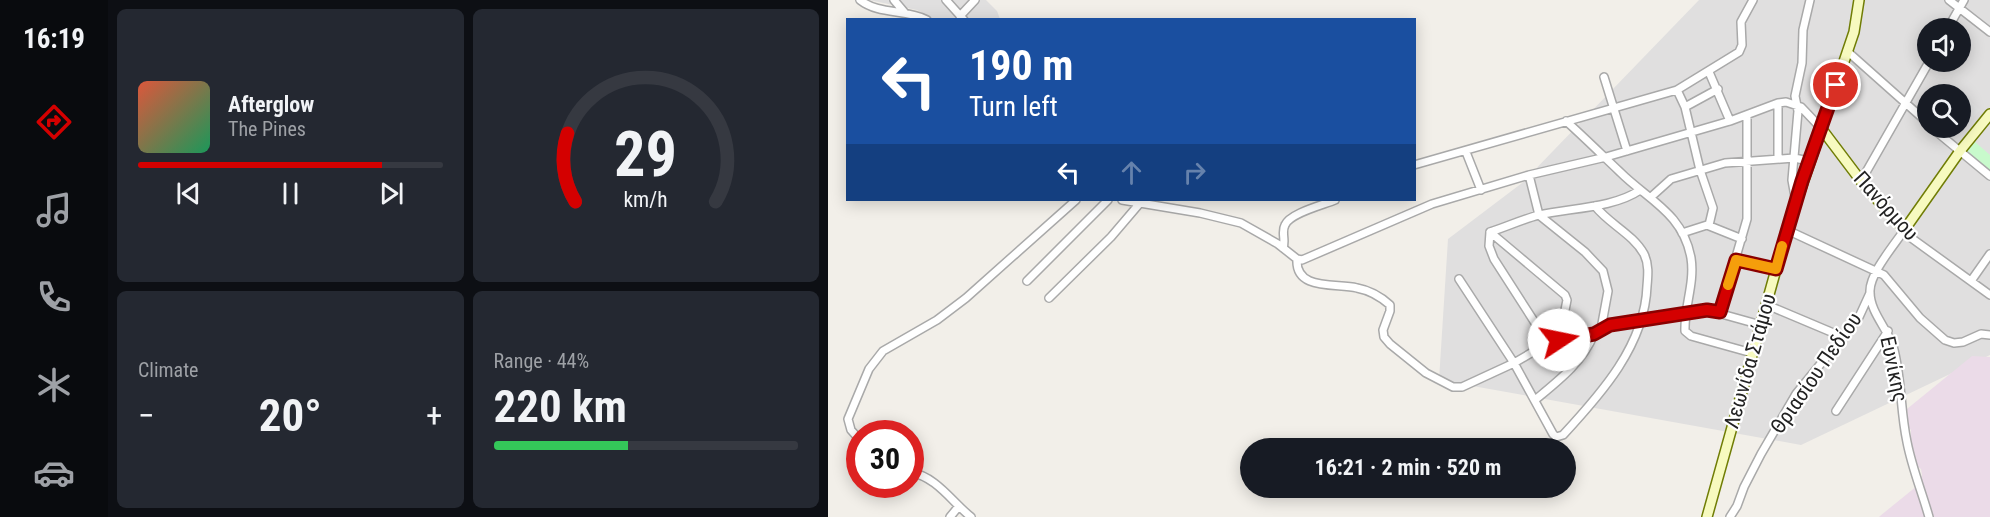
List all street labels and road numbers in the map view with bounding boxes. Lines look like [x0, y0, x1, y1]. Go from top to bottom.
street label: Πανόρμου [1849, 167, 1923, 245]
street label: Λεωνίδα Στάμου [1719, 291, 1781, 431]
street label: Θριασίου Πεδίου [1765, 308, 1867, 438]
street label: Ευνίκης [1875, 334, 1913, 404]

